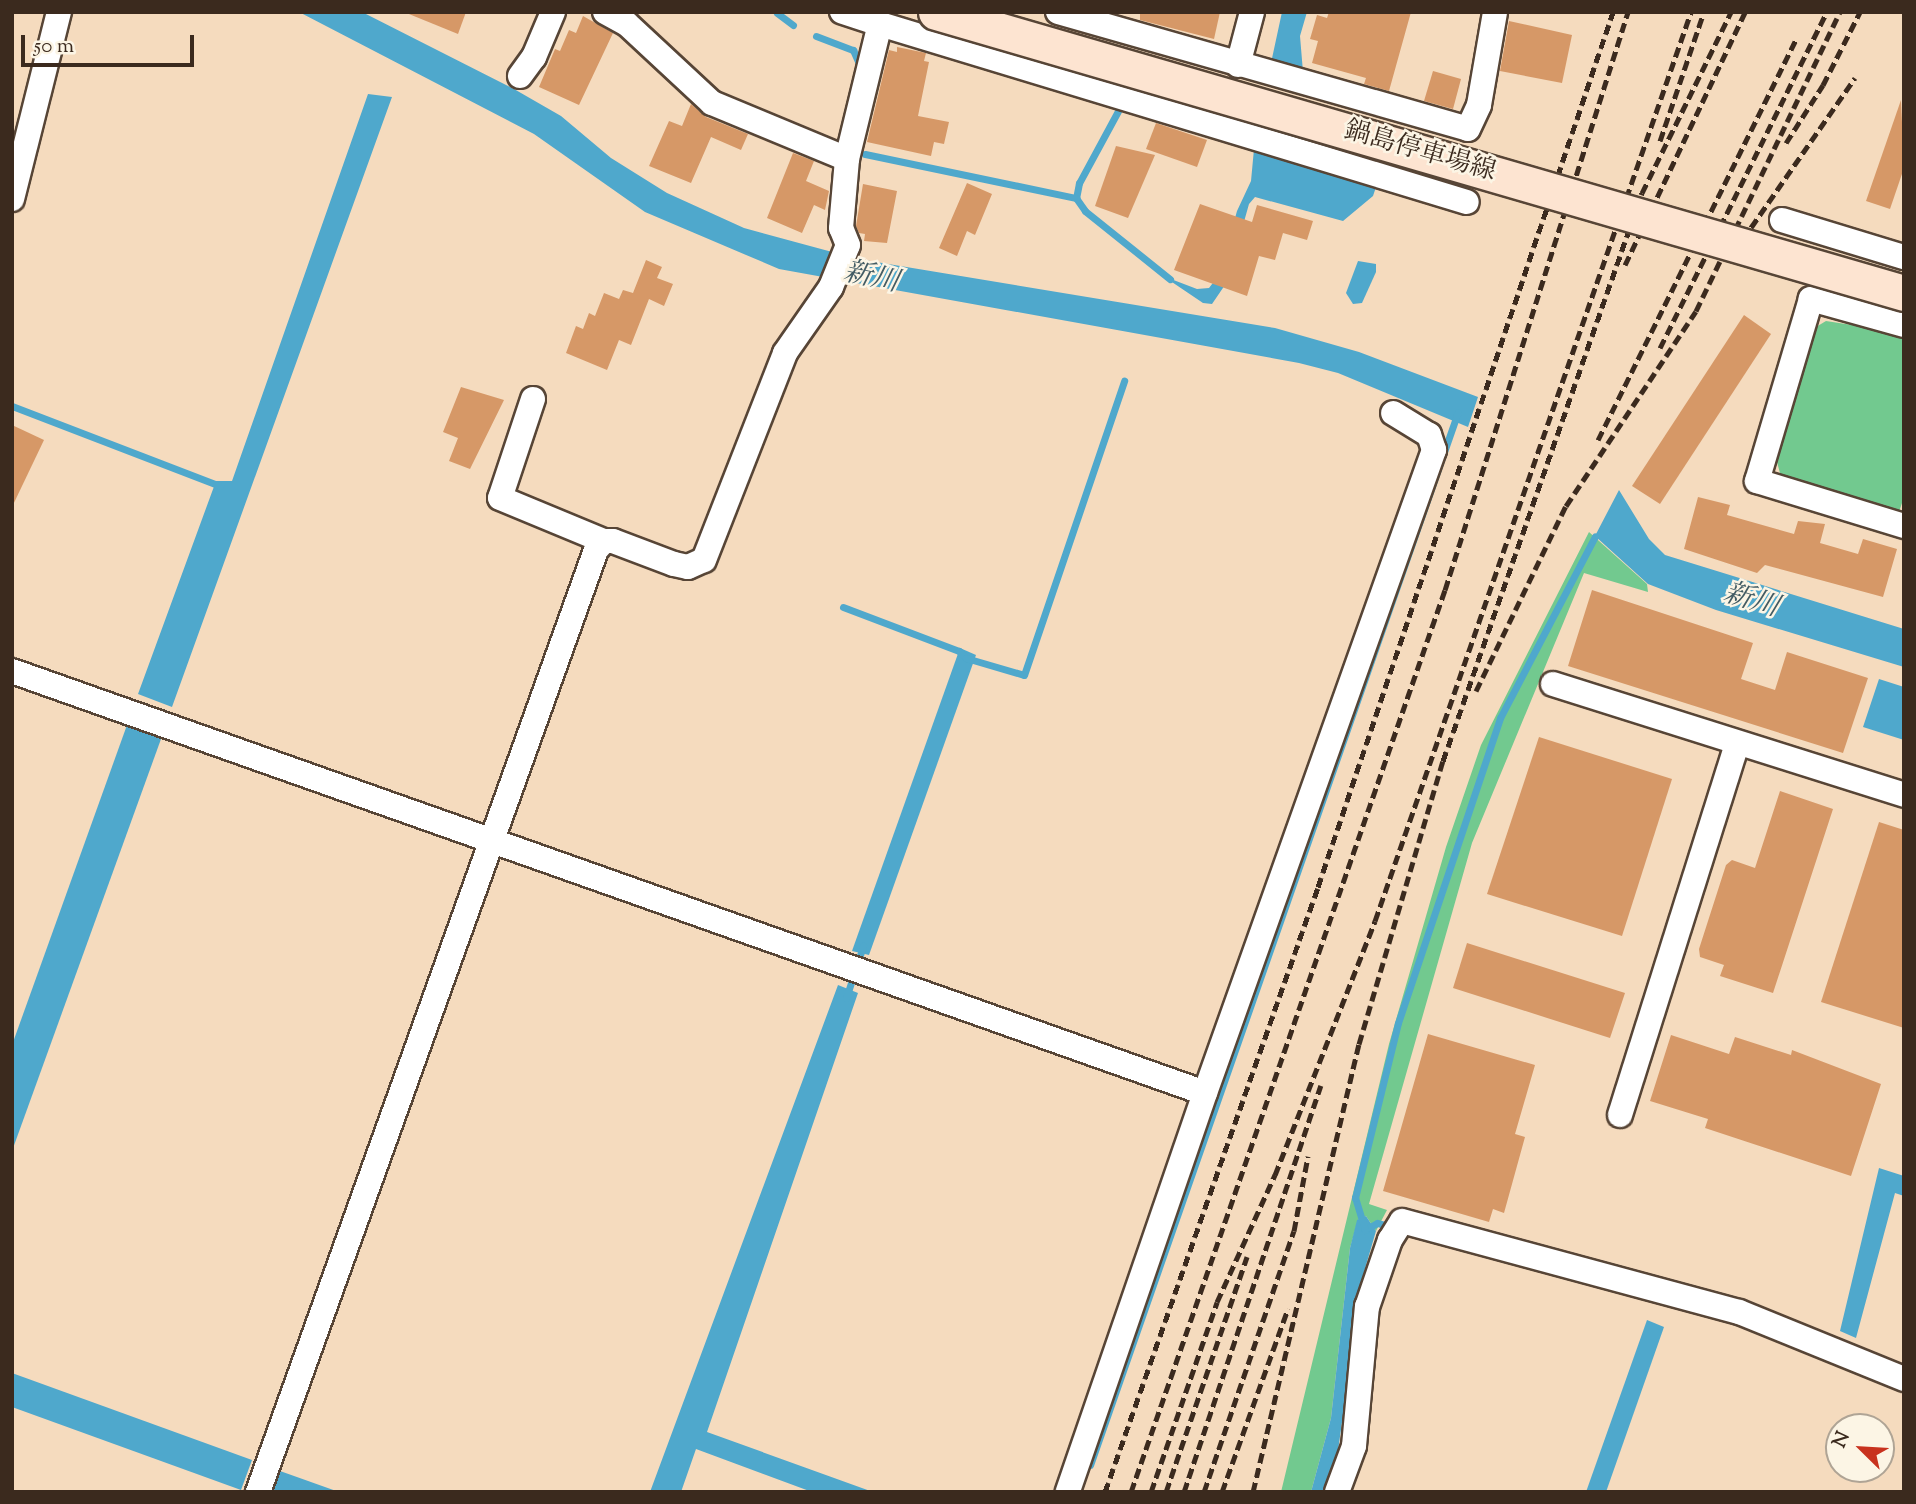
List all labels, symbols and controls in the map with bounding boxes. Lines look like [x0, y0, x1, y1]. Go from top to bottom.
scale bar [24, 21, 198, 65]
text: 50 m [34, 32, 74, 62]
street label: 鍋島停車場線 [1341, 116, 1499, 188]
water label: 新川 [840, 256, 902, 300]
water label: 新川 [1719, 577, 1783, 625]
north arrow [1825, 1413, 1895, 1483]
text: N [1827, 1428, 1858, 1452]

